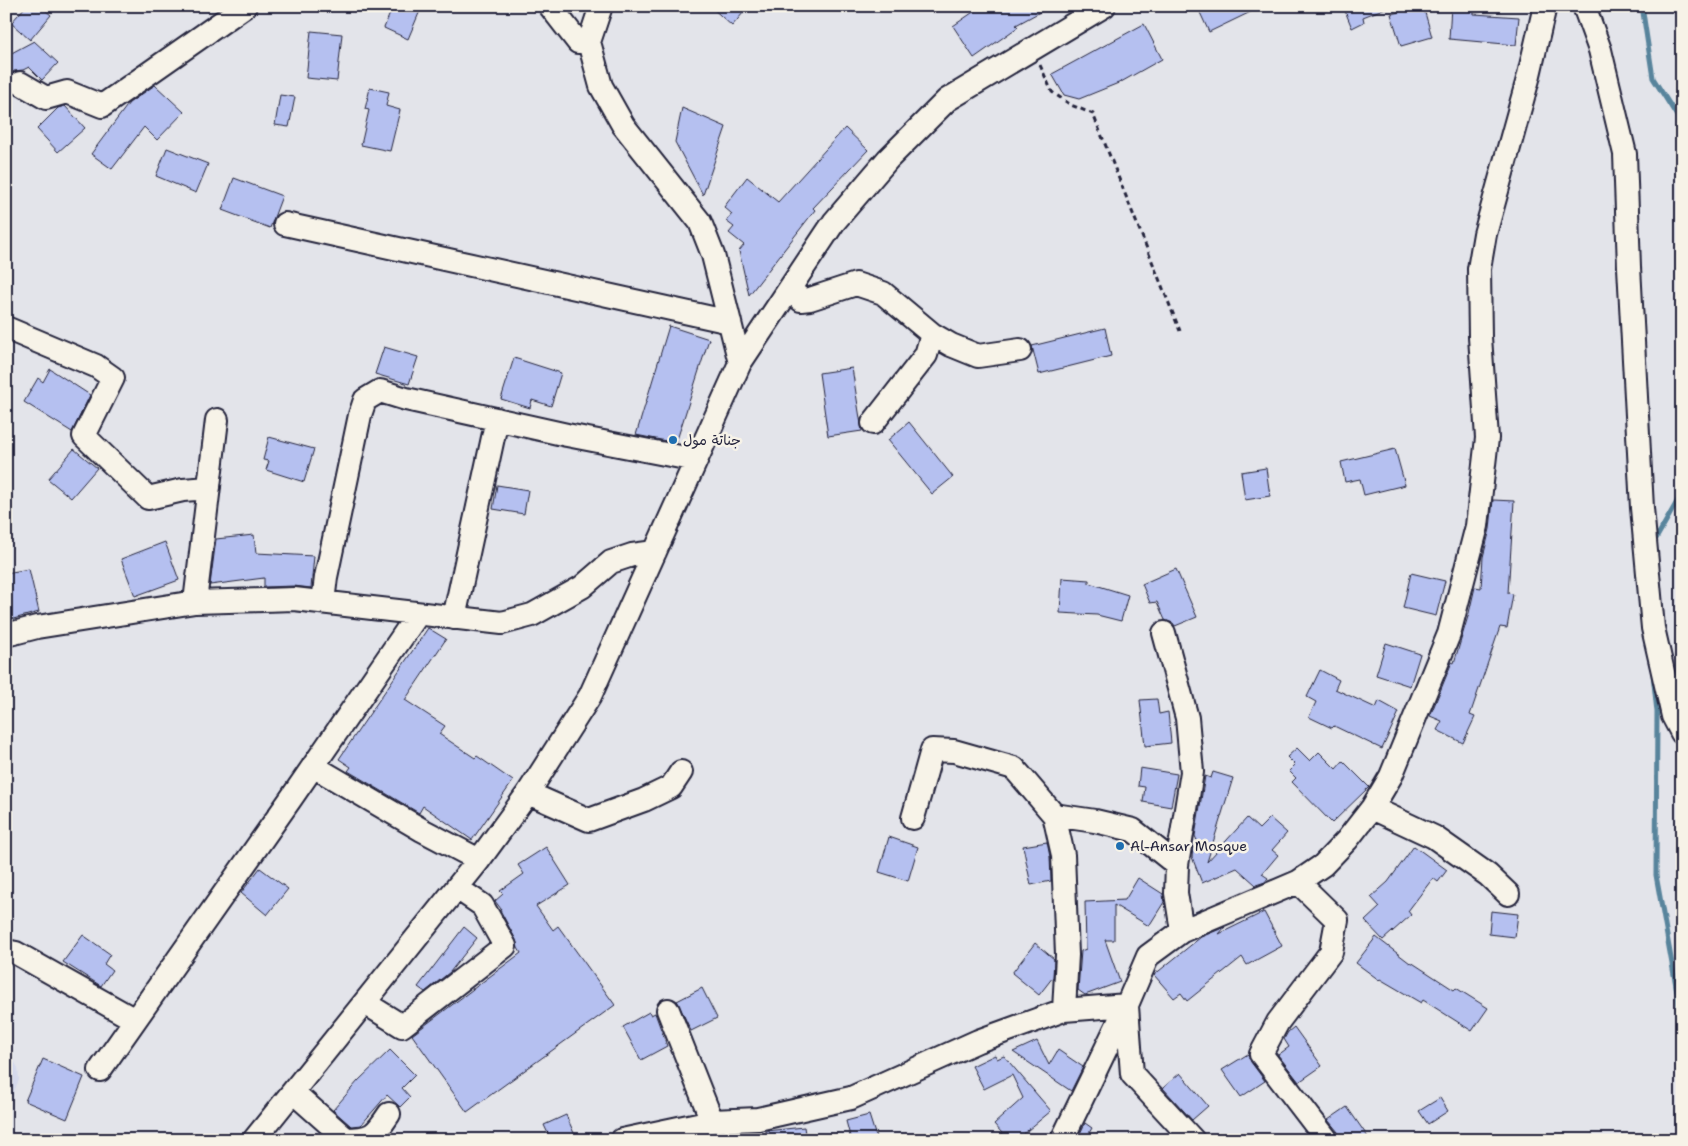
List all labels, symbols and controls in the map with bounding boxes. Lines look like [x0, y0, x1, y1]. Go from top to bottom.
place label: جناتة مول [683, 431, 741, 449]
marker: جناتة مول [667, 434, 679, 446]
place label: Al-Ansar Mosque [1130, 837, 1247, 855]
marker: Al-Ansar Mosque [1114, 840, 1126, 852]

